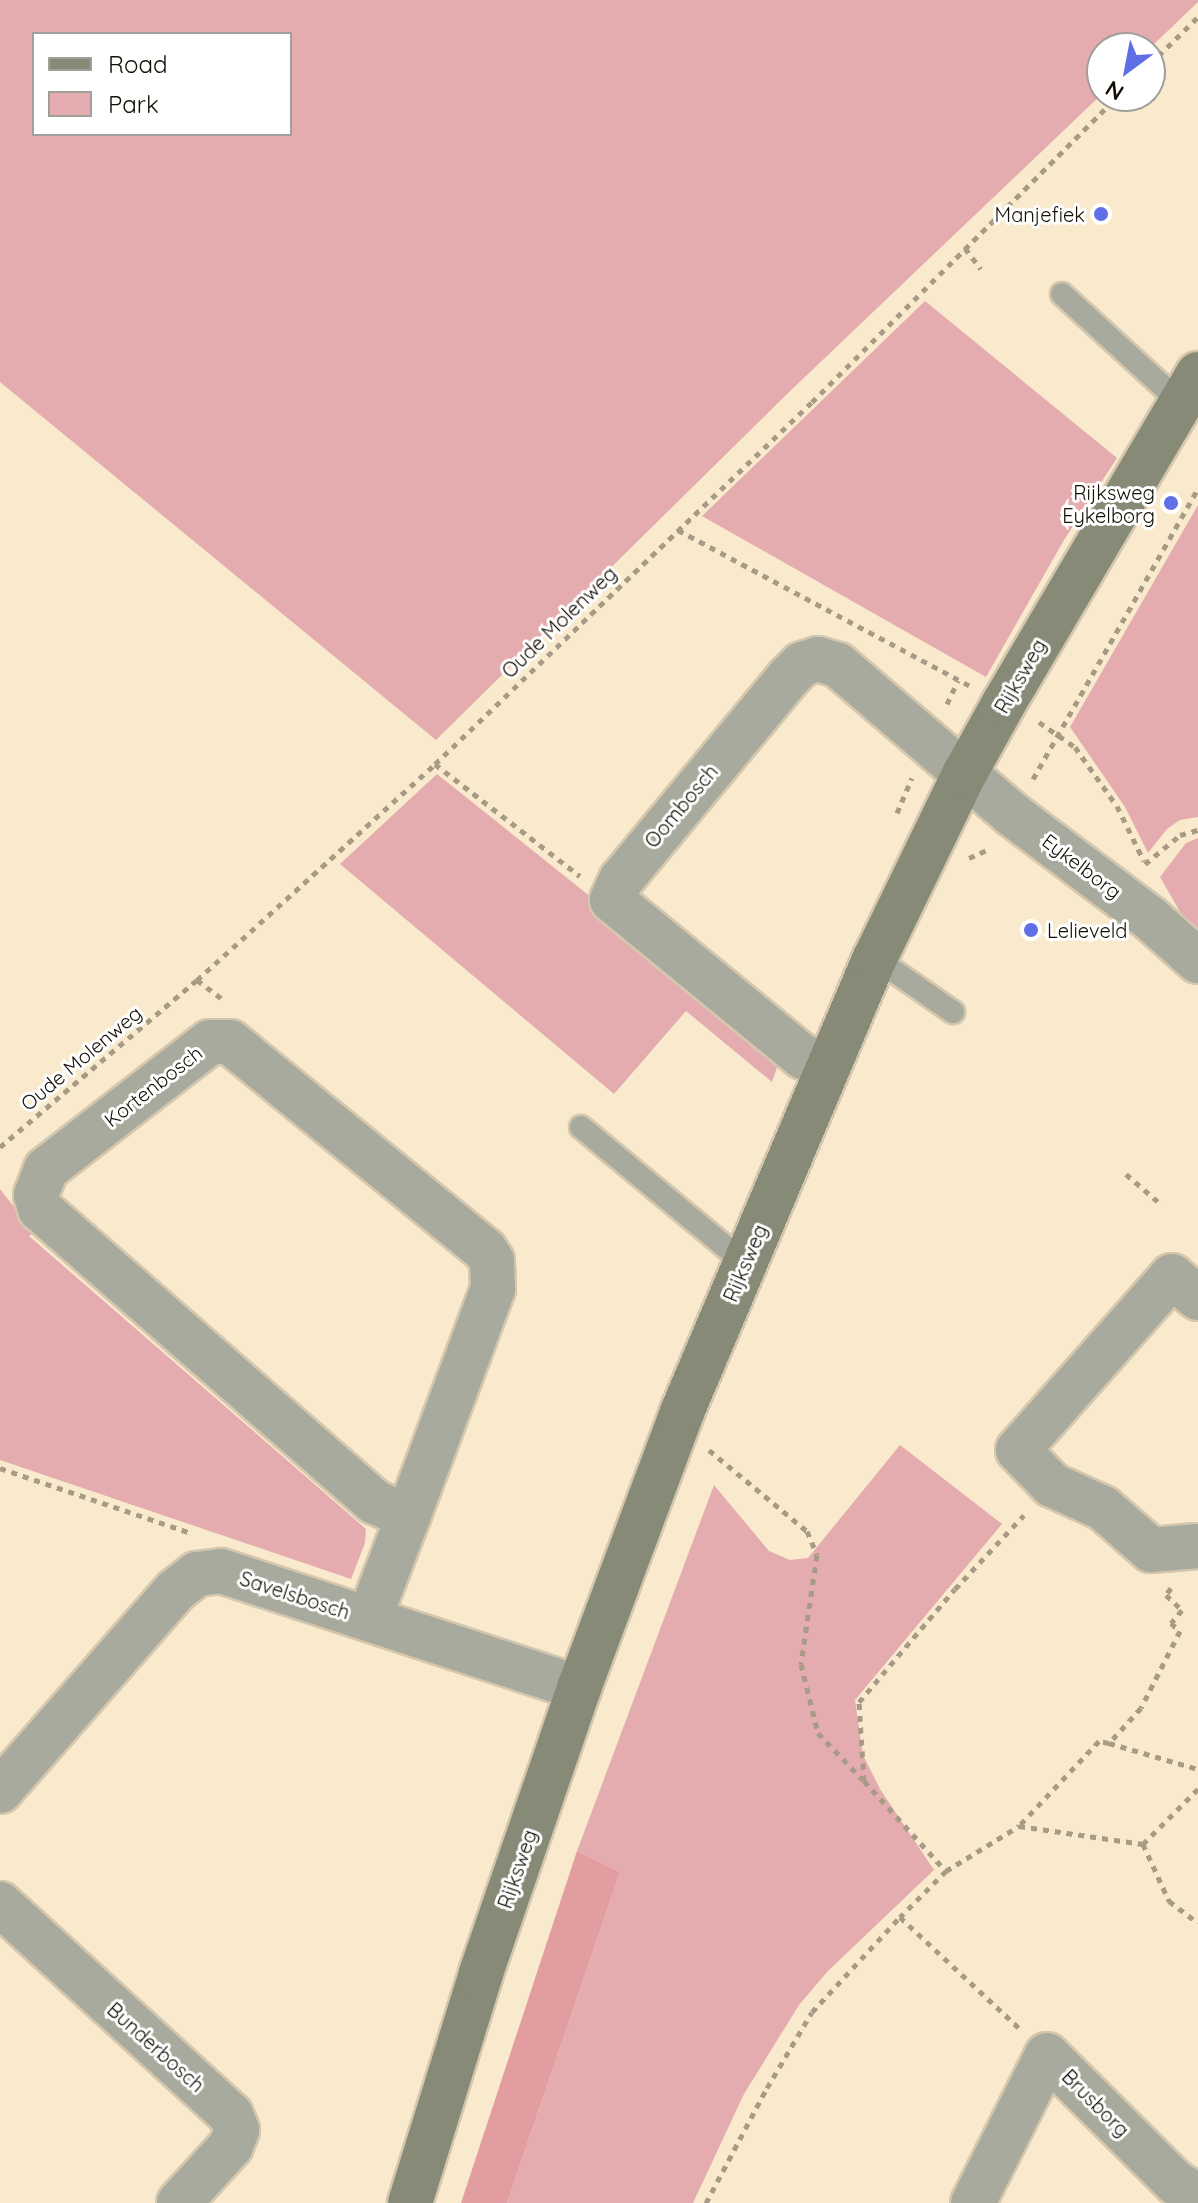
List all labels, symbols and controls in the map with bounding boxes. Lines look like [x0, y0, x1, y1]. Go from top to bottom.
legend [32, 32, 292, 136]
north arrow [1086, 32, 1166, 112]
text: Road [108, 49, 168, 79]
text: N [1100, 75, 1129, 107]
text: Park [108, 89, 159, 119]
place label: Manjefiek [995, 202, 1085, 226]
marker: Manjefiek [1092, 205, 1110, 223]
place label: Rijksweg Eykelborg [1062, 480, 1155, 527]
marker: Rijksweg Eykelborg [1162, 494, 1180, 512]
street label: Oude Molenweg [497, 561, 621, 683]
street label: Rijksweg [989, 635, 1051, 717]
street label: Oombosch [639, 760, 723, 852]
street label: Eykelborg [1038, 829, 1126, 903]
place label: Lelieveld [1047, 918, 1127, 942]
marker: Lelieveld [1022, 921, 1040, 939]
street label: Oude Molenweg [16, 1001, 146, 1115]
street label: Kortenbosch [99, 1040, 207, 1132]
street label: Rijksweg [718, 1221, 772, 1305]
street label: Savelsbosch [237, 1566, 353, 1624]
street label: Rijksweg [492, 1826, 542, 1912]
street label: Bunderbosch [102, 1997, 210, 2097]
street label: Brusborg [1057, 2064, 1135, 2142]

